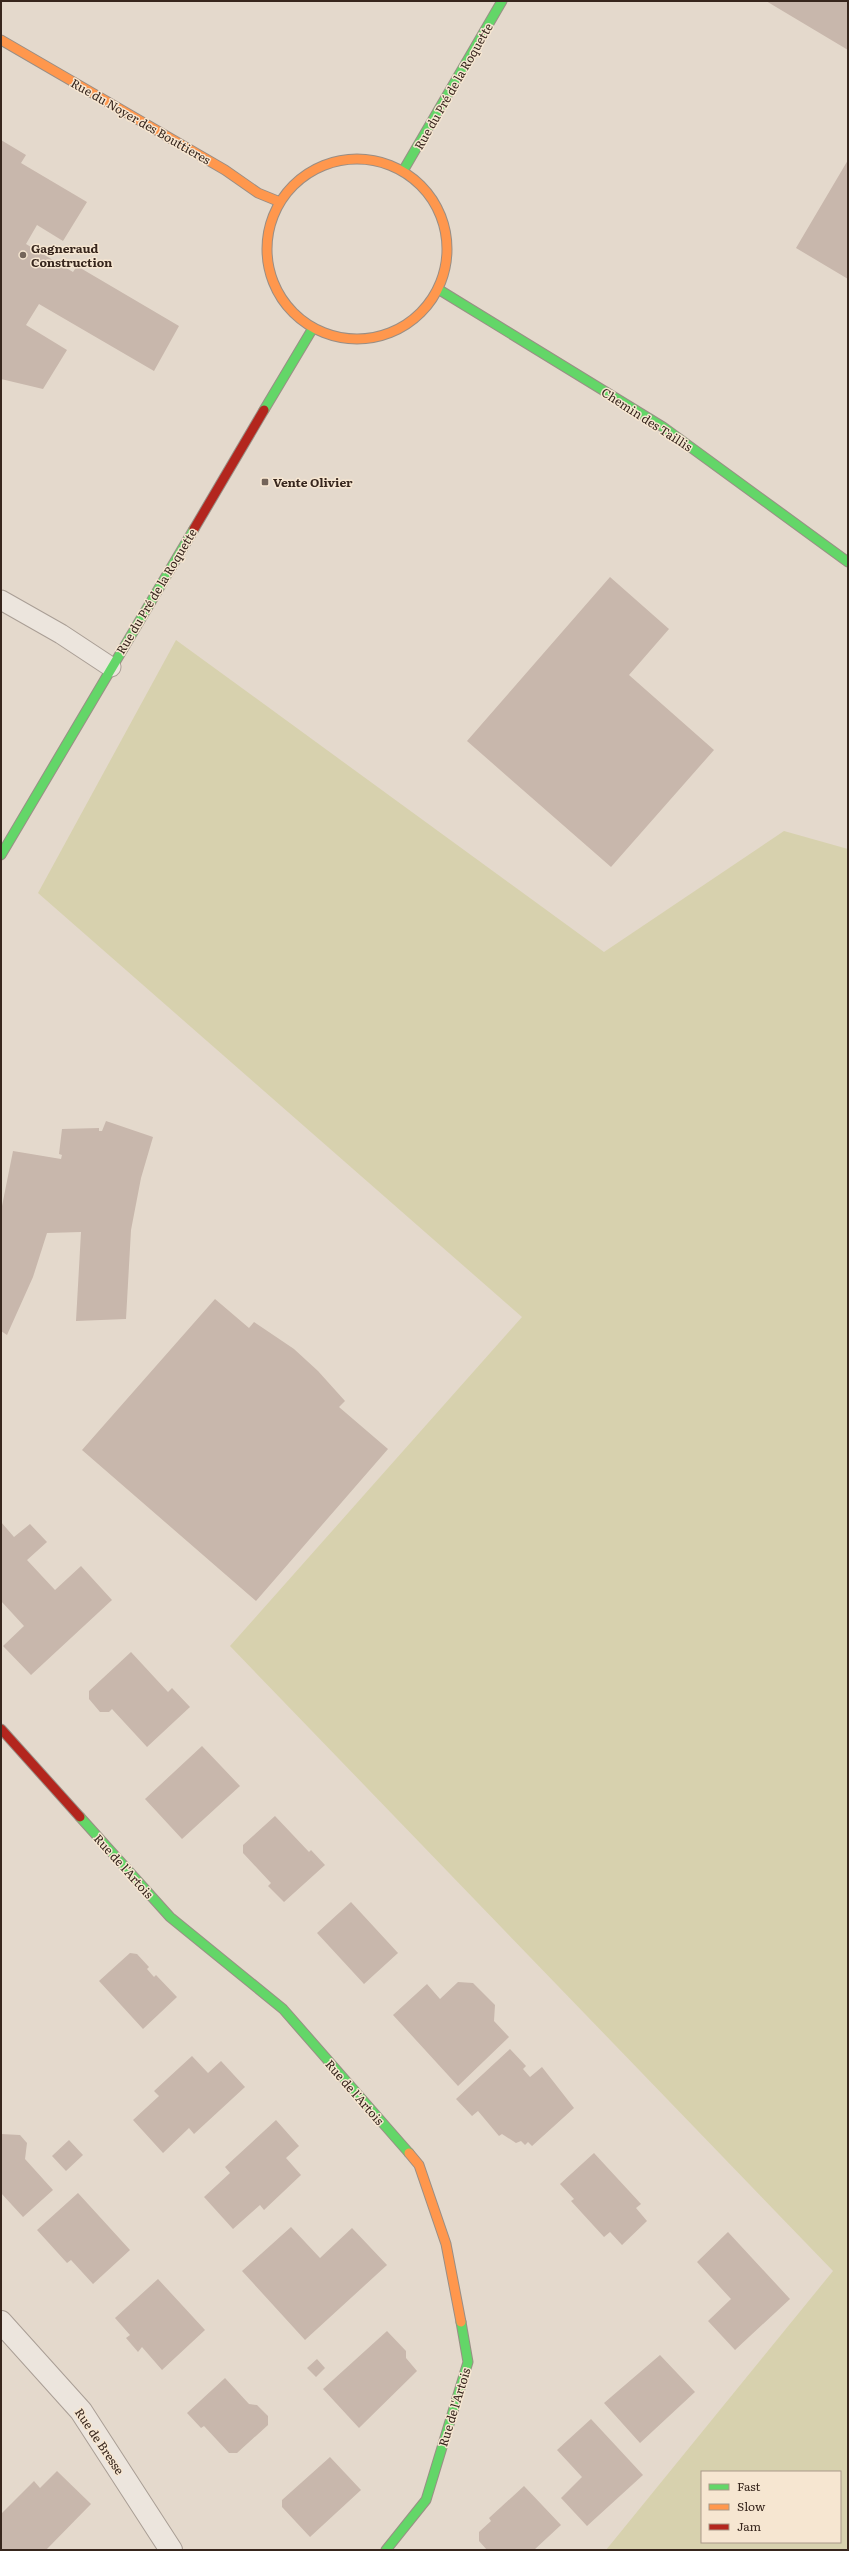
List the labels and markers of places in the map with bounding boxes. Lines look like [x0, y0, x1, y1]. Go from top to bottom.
place label: Gagneraud Construction [31, 239, 113, 271]
marker: Gagneraud Construction [18, 250, 28, 260]
place label: Vente Olivier [273, 473, 353, 491]
marker: Vente Olivier [260, 477, 270, 487]

